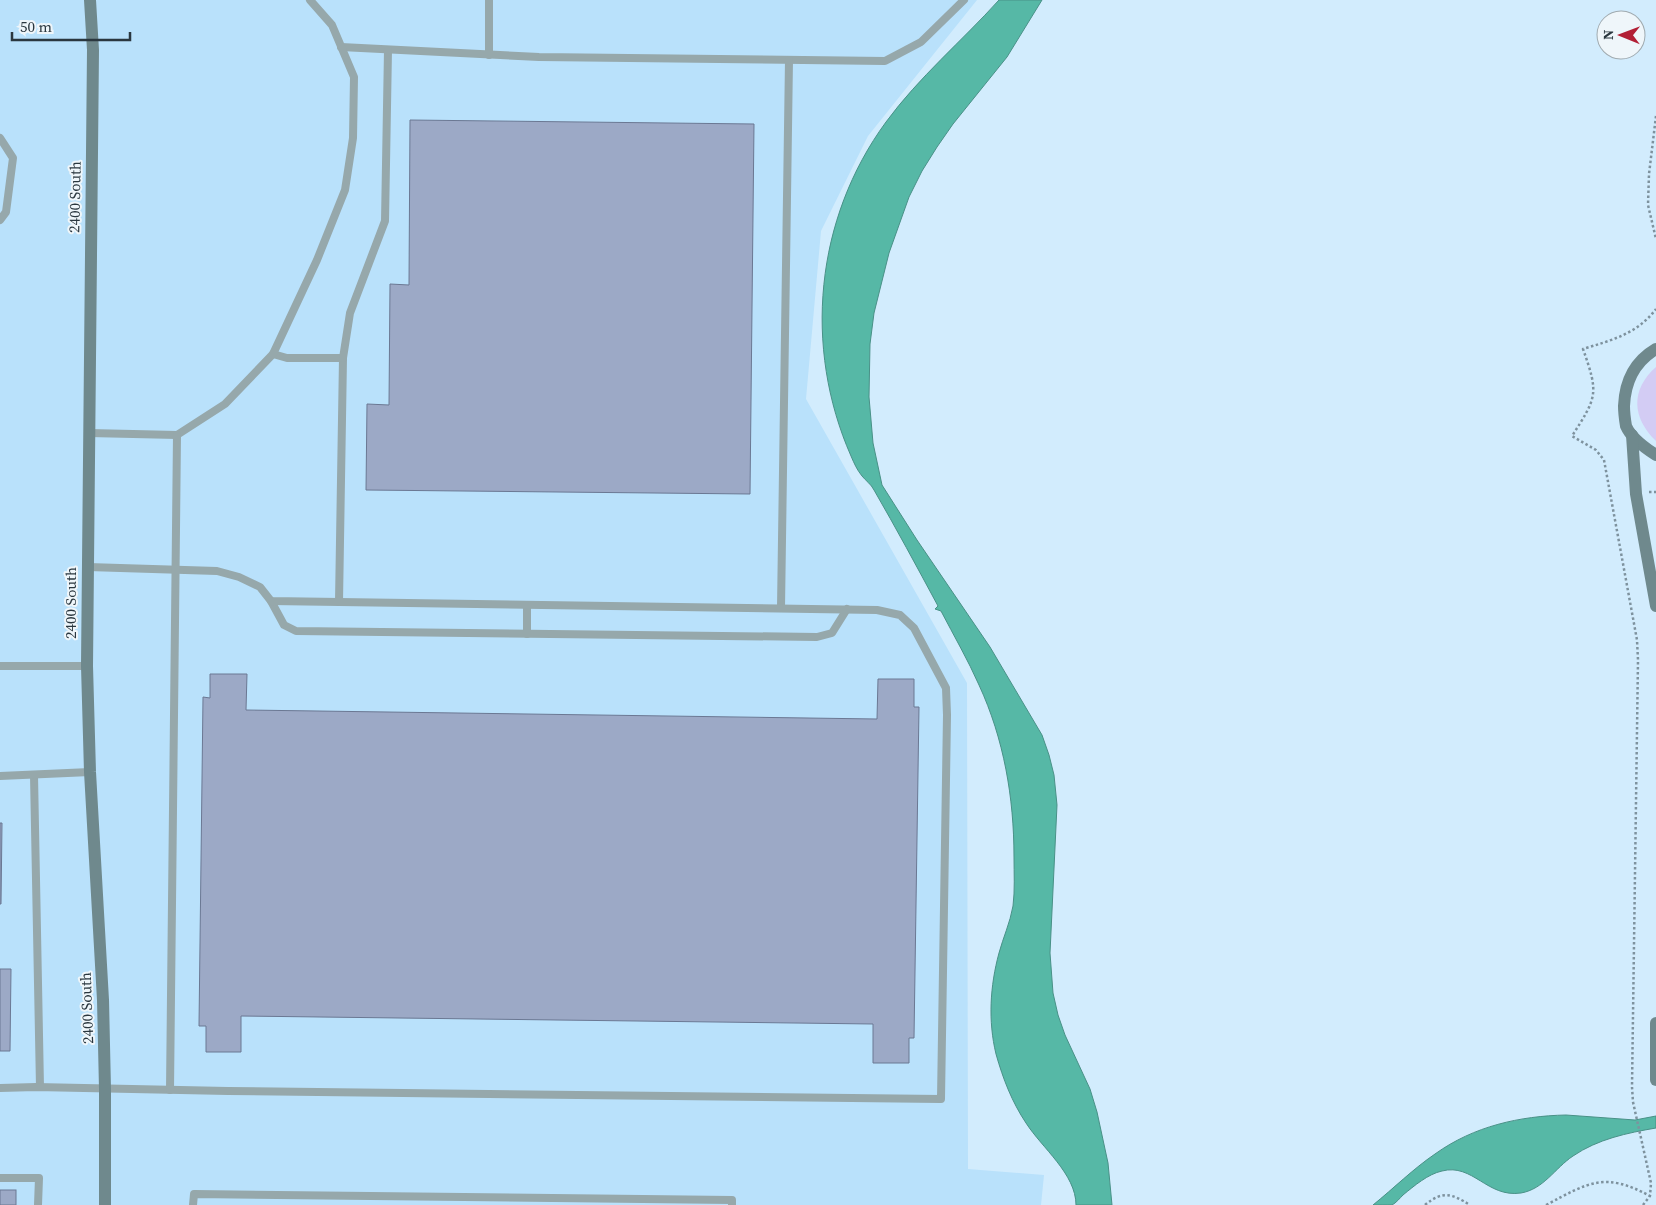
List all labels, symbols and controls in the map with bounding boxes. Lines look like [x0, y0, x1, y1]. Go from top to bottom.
scale bar [12, 10, 130, 42]
north arrow [1596, 10, 1646, 60]
text: 50 m [20, 16, 52, 37]
text: N [1598, 29, 1618, 40]
street label: 2400 South [63, 161, 86, 233]
street label: 2400 South [60, 567, 81, 639]
street label: 2400 South [75, 972, 98, 1044]

